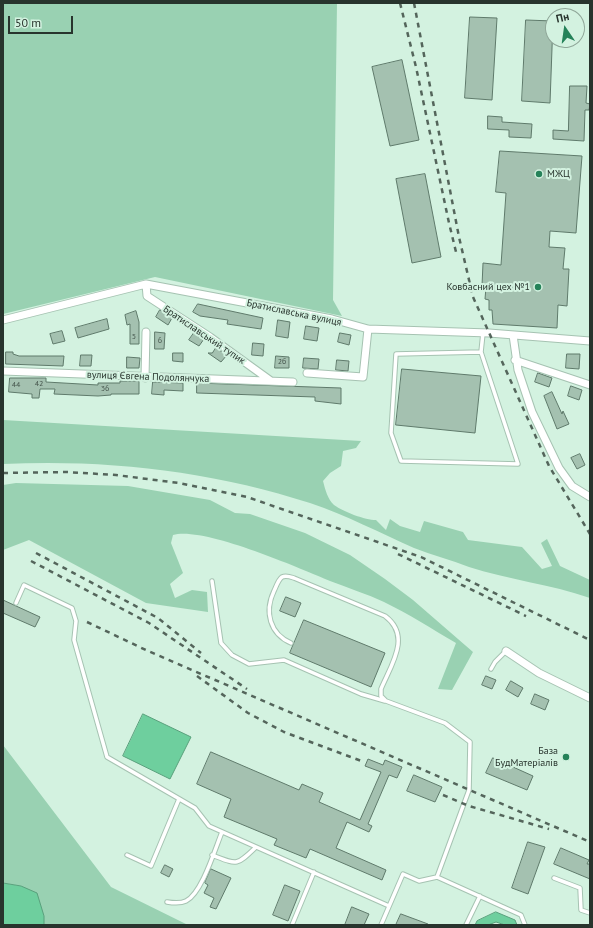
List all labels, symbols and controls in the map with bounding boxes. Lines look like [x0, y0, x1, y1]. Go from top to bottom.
scale bar [10, 8, 75, 34]
north arrow [545, 8, 585, 48]
text: Пн [555, 9, 570, 26]
text: 50 m [15, 15, 41, 30]
place label: МЖЦ [547, 168, 570, 180]
marker: МЖЦ [534, 169, 544, 179]
place label: Ковбасний цех №1 [447, 281, 530, 293]
marker: Ковбасний цех №1 [533, 282, 543, 292]
street label: Братиславська вулиця [246, 297, 342, 329]
street label: Братиславський тупик [161, 303, 247, 367]
house number: 5 [132, 332, 136, 342]
house number: 6 [158, 336, 162, 346]
house number: 2б [278, 357, 286, 367]
street label: вулиця Євгена Подолянчука [87, 369, 209, 385]
house number: 42 [35, 379, 43, 389]
house number: 44 [12, 380, 20, 390]
house number: 36 [101, 384, 109, 394]
place label: База БудМатеріалів [495, 745, 558, 768]
marker: База БудМатеріалів [561, 752, 571, 762]

